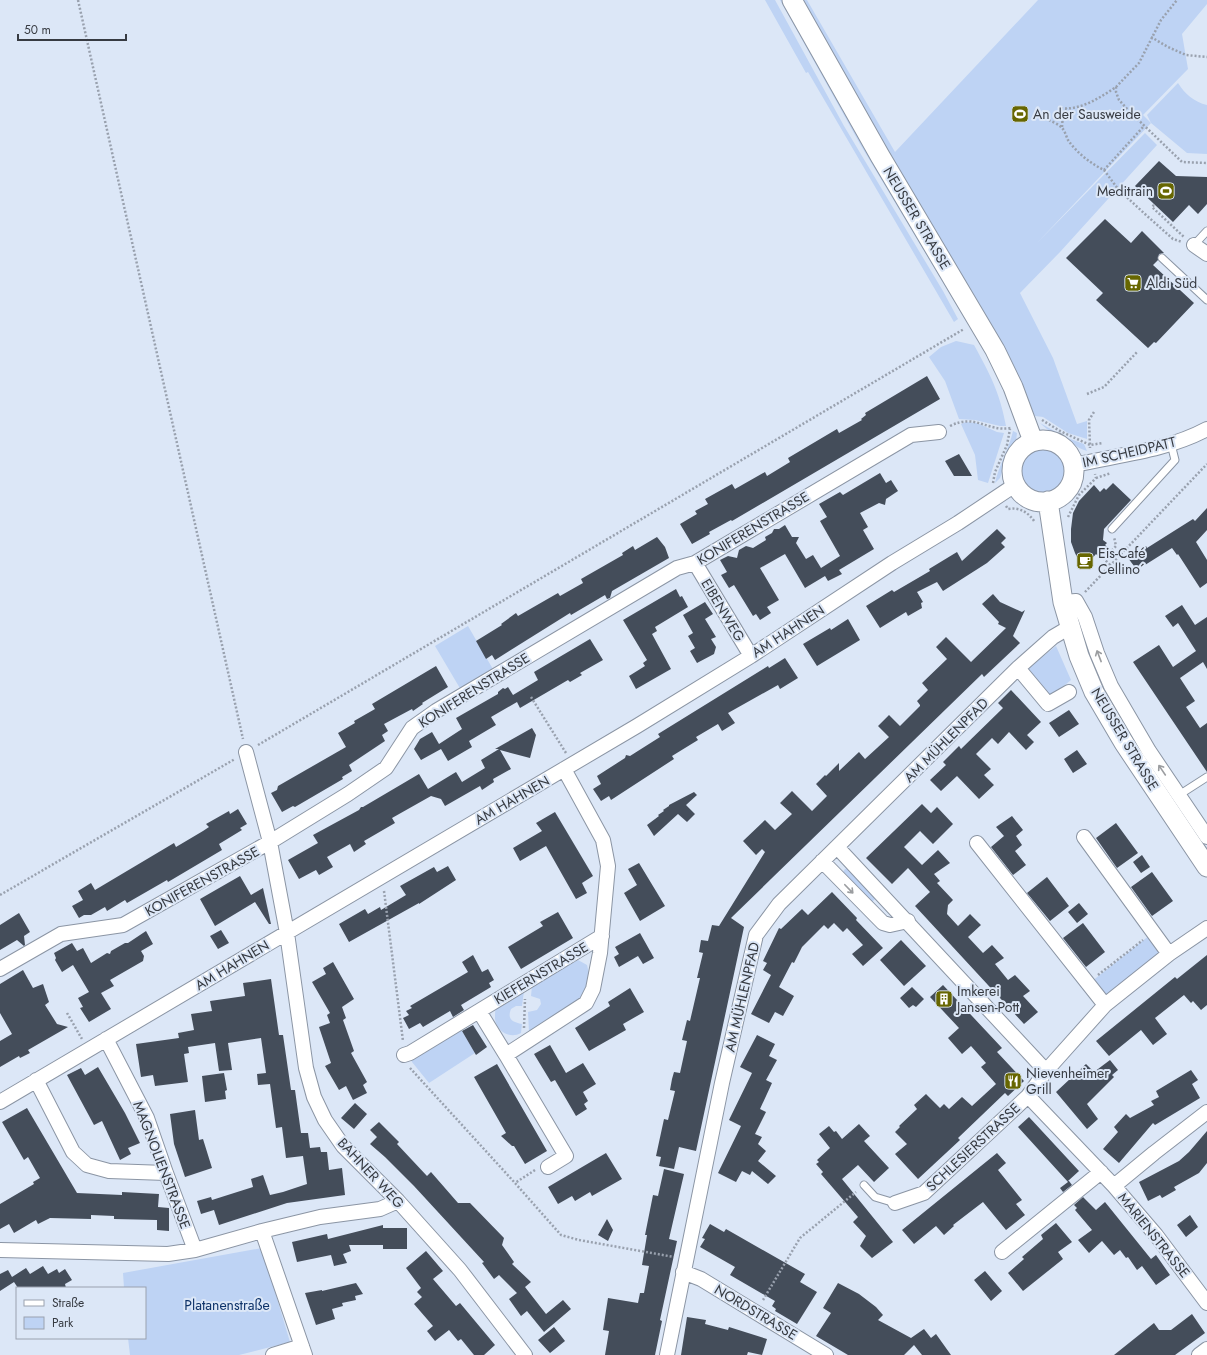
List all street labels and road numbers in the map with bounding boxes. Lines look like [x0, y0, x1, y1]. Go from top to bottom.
street label: NEUSSER STRASSE [878, 163, 956, 273]
street label: IM SCHEIDPATT [1080, 431, 1178, 472]
street label: KONIFERENSTRASSE [693, 486, 813, 570]
street label: EIBENWEG [696, 575, 750, 645]
street label: AM HAHNEN [748, 600, 828, 662]
street label: KONIFERENSTRASSE [414, 648, 534, 732]
street label: NEUSSER STRASSE [1086, 684, 1164, 794]
street label: AM MÜHLENPFAD [899, 693, 993, 787]
street label: AM HAHNEN [471, 770, 553, 830]
street label: KONIFERENSTRASSE [141, 841, 263, 921]
street label: AM HAHNEN [191, 935, 273, 995]
street label: KIEFERNSTRASSE [490, 937, 592, 1009]
street label: AM MÜHLENPFAD [720, 940, 764, 1054]
street label: MAGNOLIENSTRASSE [128, 1098, 196, 1232]
street label: SCHLESIERSTRASSE [921, 1098, 1025, 1196]
street label: BAHNER WEG [333, 1133, 409, 1213]
street label: MARIENSTRASSE [1113, 1188, 1195, 1282]
street label: NORDSTRASSE [711, 1279, 801, 1345]

